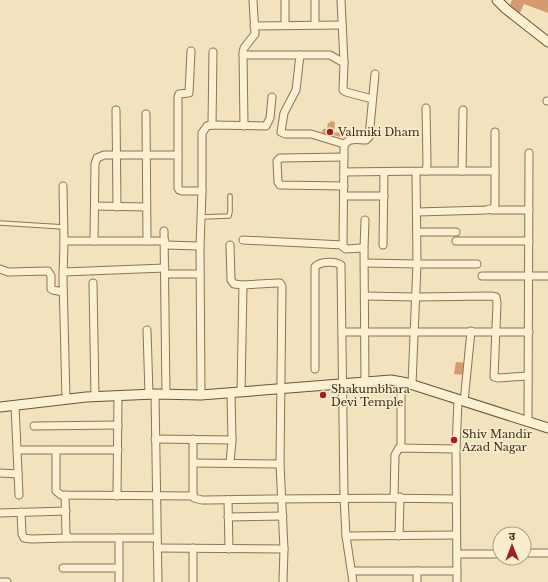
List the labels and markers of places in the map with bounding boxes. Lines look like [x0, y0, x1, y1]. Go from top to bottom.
place label: Valmiki Dham [337, 125, 420, 139]
marker: Valmiki Dham [325, 127, 335, 137]
place label: Shakumbhara Devi Temple [331, 382, 411, 409]
marker: Shakumbhara Devi Temple [318, 390, 328, 400]
place label: Shiv Mandir Azad Nagar [461, 427, 533, 454]
marker: Shiv Mandir Azad Nagar [449, 435, 459, 445]

